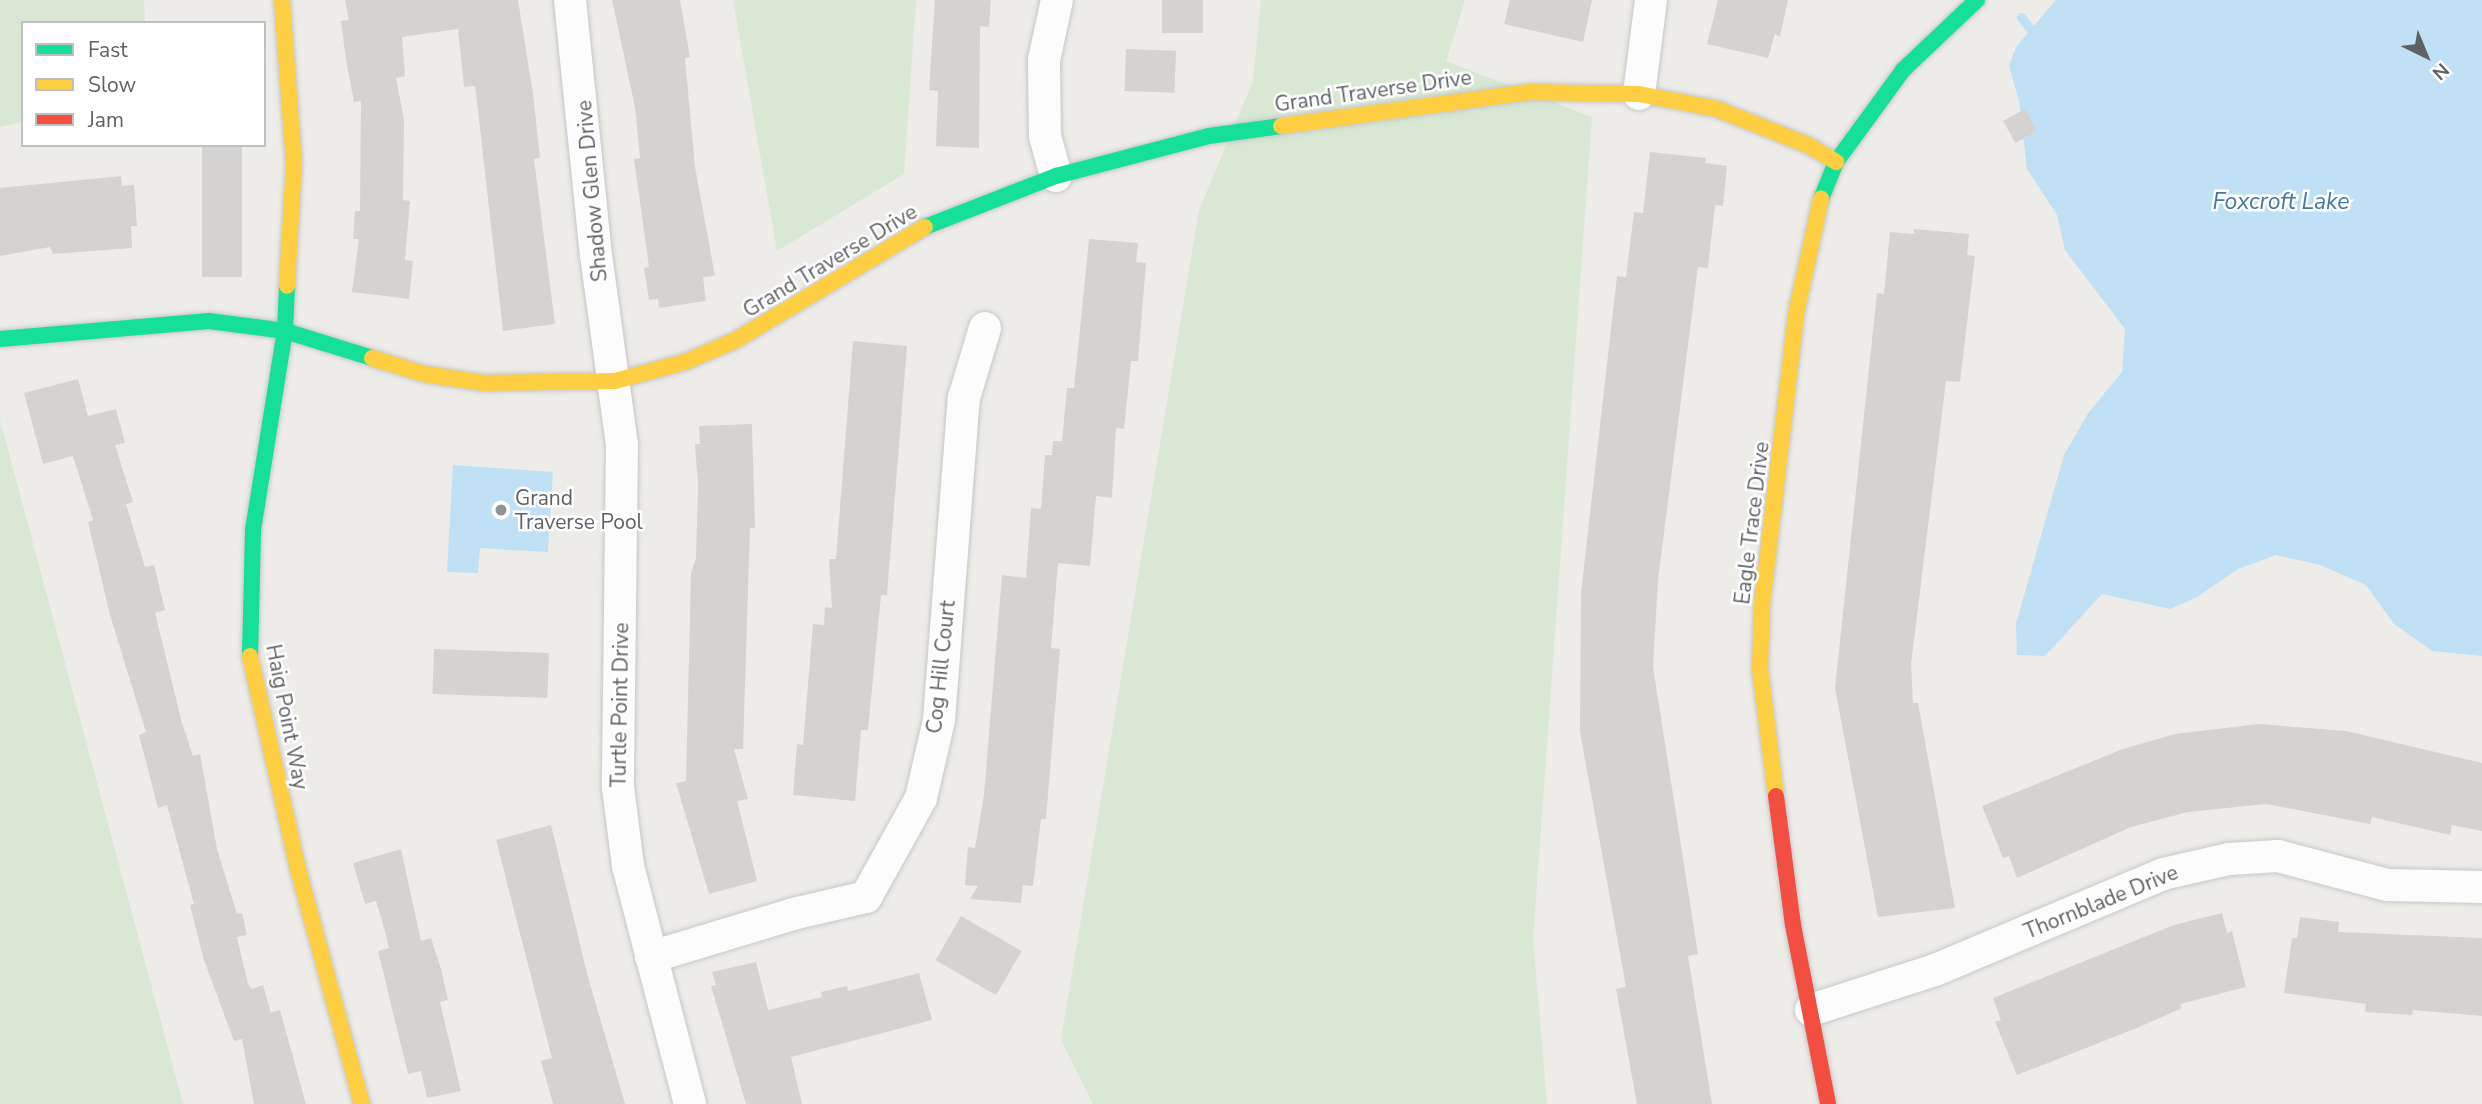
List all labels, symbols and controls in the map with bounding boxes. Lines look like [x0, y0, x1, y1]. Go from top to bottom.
legend [21, 21, 266, 147]
north arrow [2391, 21, 2461, 91]
text: Fast [88, 36, 128, 64]
text: N [2426, 57, 2454, 86]
street label: Grand Traverse Drive [1273, 65, 1473, 117]
text: Slow [88, 71, 136, 99]
street label: Shadow Glen Drive [571, 99, 613, 283]
text: Jam [88, 106, 124, 134]
water label: Foxcroft Lake [2212, 188, 2350, 216]
street label: Grand Traverse Drive [738, 199, 922, 323]
street label: Eagle Trace Drive [1730, 440, 1774, 606]
place label: Grand Traverse Pool [515, 485, 643, 535]
marker: Grand Traverse Pool [493, 502, 509, 518]
street label: Cog Hill Court [921, 599, 961, 735]
street label: Turtle Point Drive [606, 622, 634, 788]
street label: Haig Point Way [261, 642, 313, 792]
street label: Thornblade Drive [2020, 860, 2182, 944]

